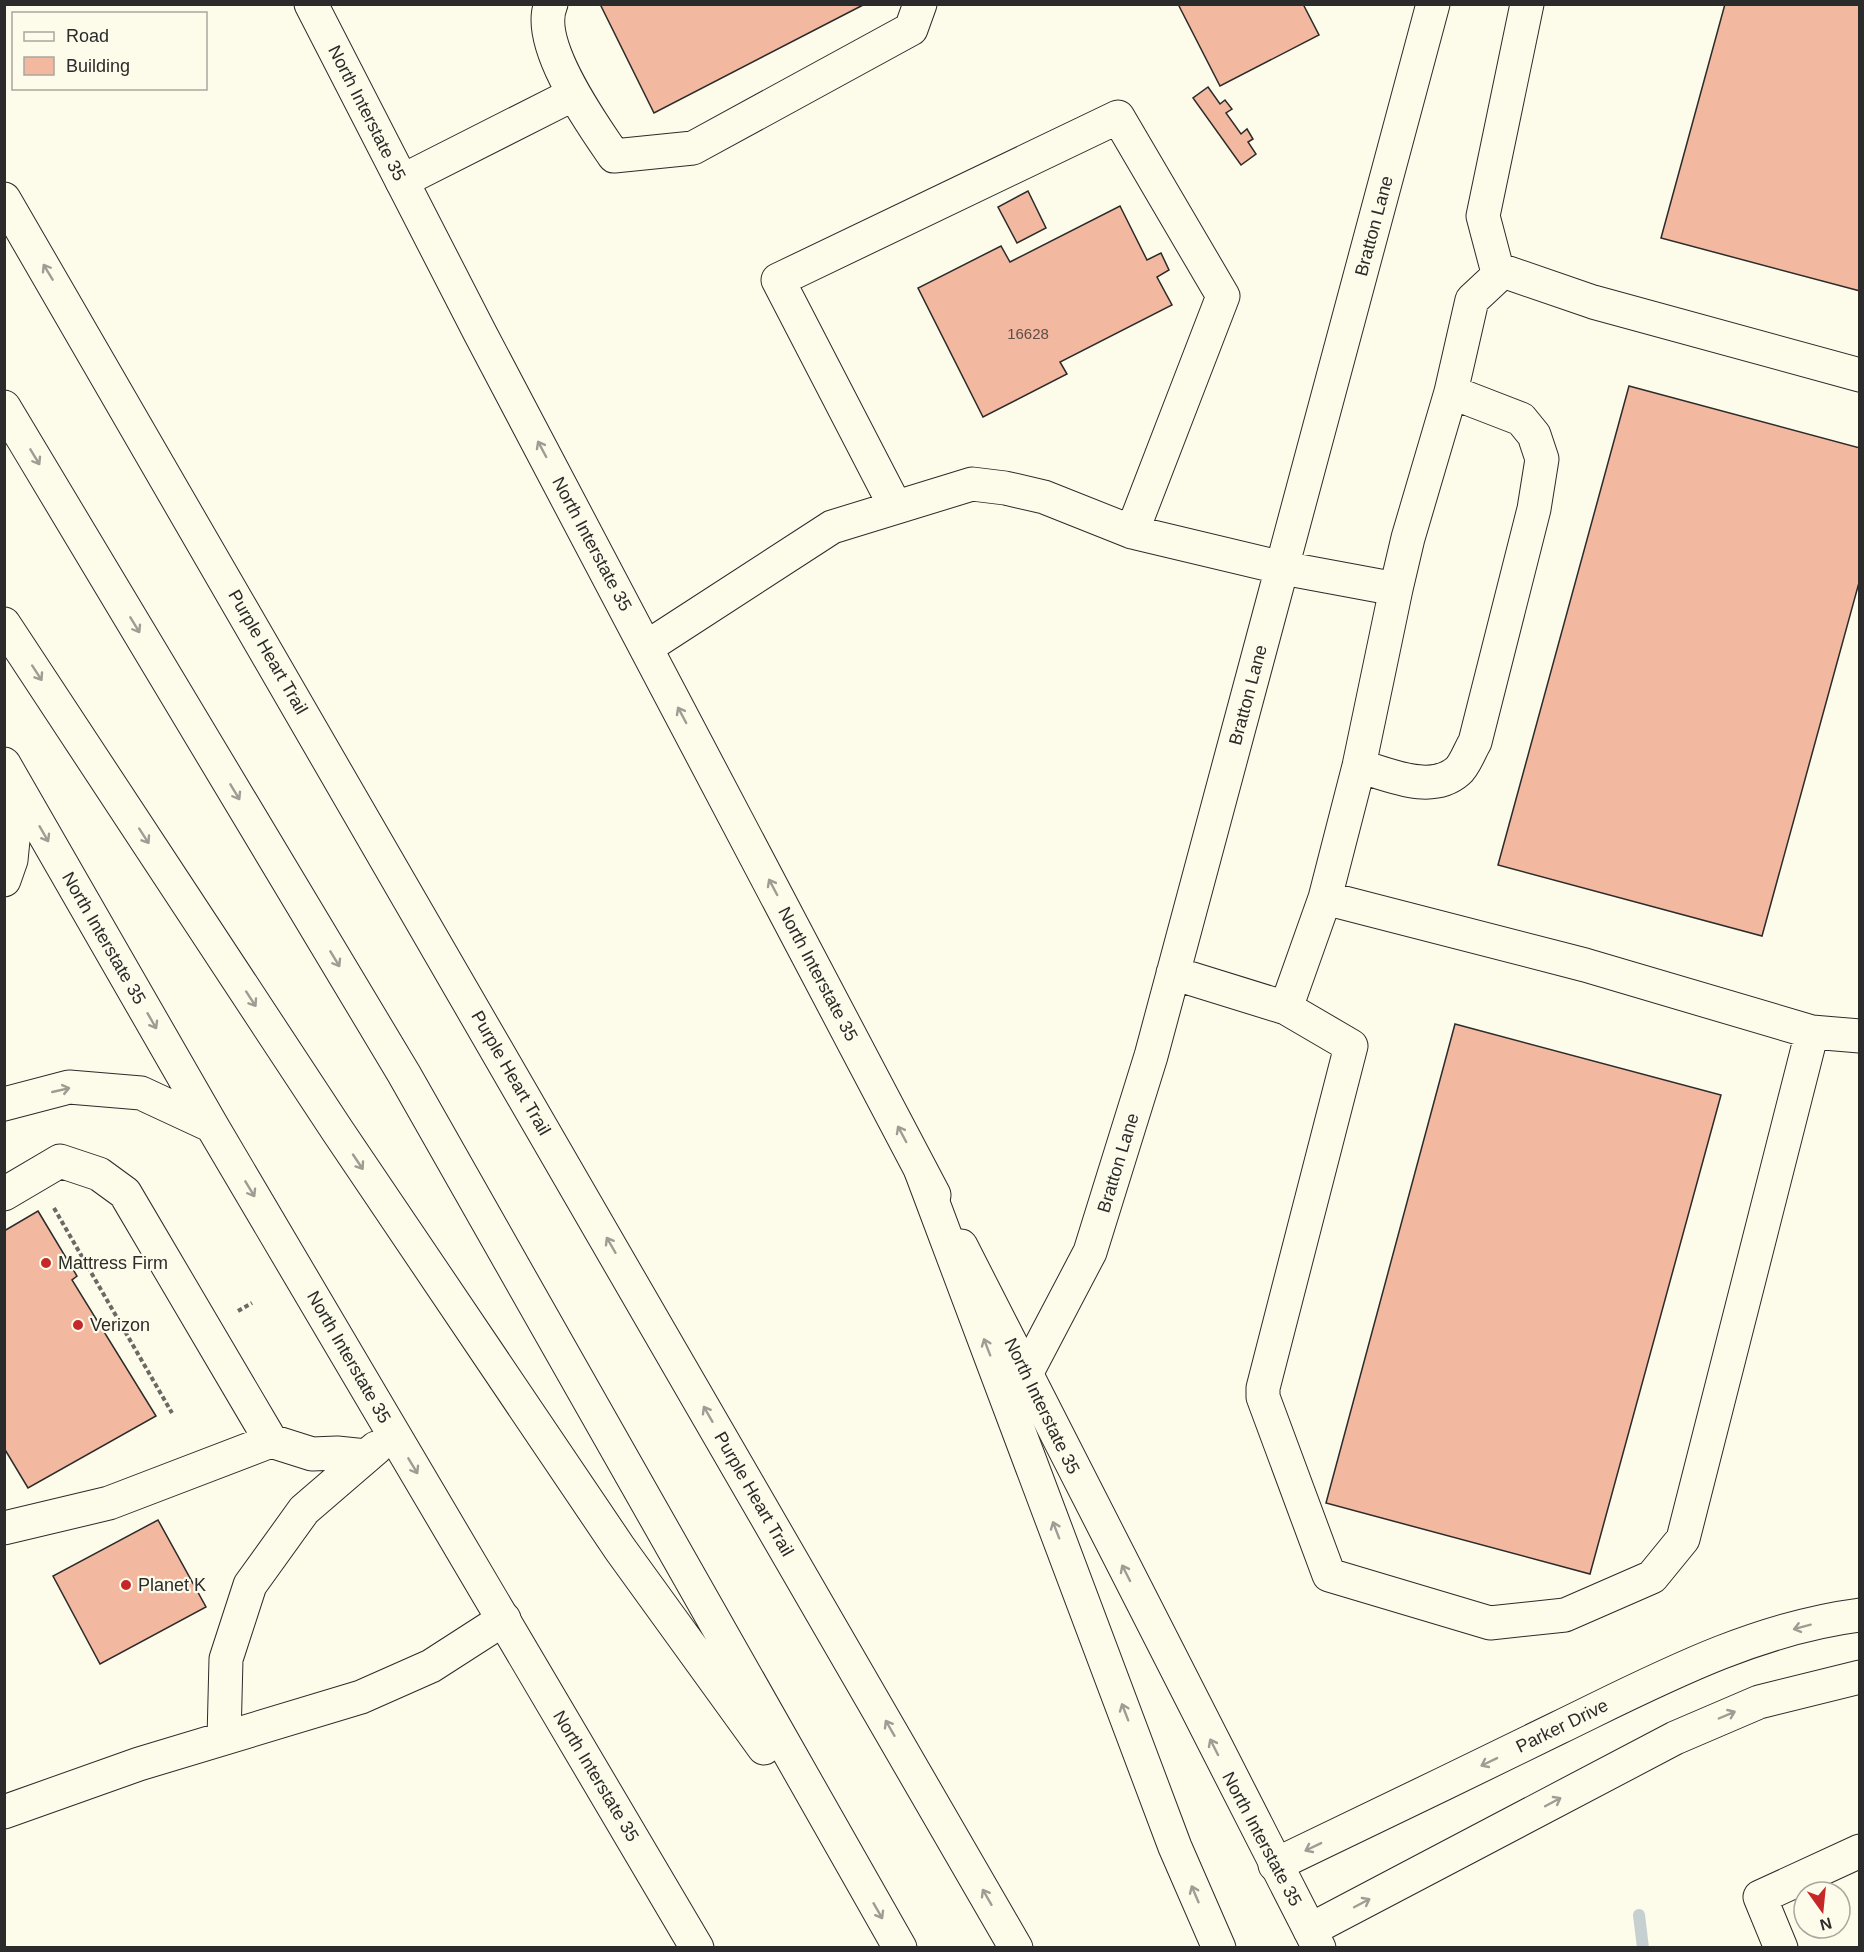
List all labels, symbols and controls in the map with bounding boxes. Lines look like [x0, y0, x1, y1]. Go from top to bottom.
legend [12, 12, 207, 90]
text: Road [66, 26, 109, 46]
street label: North Interstate 35 [324, 42, 410, 184]
text: Building [66, 56, 130, 76]
street label: Bratton Lane [1351, 174, 1397, 278]
one-way arrow [42, 264, 54, 281]
house number: 16628 [1007, 325, 1049, 342]
one-way arrow [536, 441, 547, 459]
one-way arrow [29, 448, 41, 465]
street label: North Interstate 35 [548, 473, 636, 615]
street label: Purple Heart Trail [224, 586, 312, 718]
one-way arrow [129, 616, 141, 633]
street label: Bratton Lane [1225, 643, 1271, 747]
one-way arrow [31, 664, 43, 681]
one-way arrow [676, 706, 687, 724]
one-way arrow [229, 783, 241, 800]
one-way arrow [38, 825, 50, 842]
one-way arrow [138, 827, 150, 844]
street label: North Interstate 35 [58, 868, 150, 1008]
one-way arrow [767, 879, 778, 897]
street label: North Interstate 35 [774, 903, 862, 1045]
one-way arrow [330, 950, 342, 967]
one-way arrow [245, 990, 257, 1007]
street label: Purple Heart Trail [467, 1007, 555, 1139]
one-way arrow [146, 1012, 158, 1029]
one-way arrow [51, 1083, 70, 1095]
street label: Bratton Lane [1093, 1111, 1143, 1215]
one-way arrow [896, 1126, 907, 1144]
one-way arrow [352, 1153, 364, 1170]
one-way arrow [244, 1180, 256, 1197]
one-way arrow [604, 1237, 616, 1254]
place label: Mattress Firm [58, 1253, 168, 1273]
marker: Mattress Firm [39, 1256, 53, 1270]
street label: North Interstate 35 [303, 1287, 395, 1427]
place label: Verizon [90, 1315, 150, 1335]
marker: Verizon [71, 1318, 85, 1332]
street label: North Interstate 35 [1000, 1335, 1084, 1477]
one-way arrow [981, 1338, 992, 1357]
one-way arrow [702, 1406, 714, 1423]
street label: Purple Heart Trail [710, 1428, 798, 1560]
one-way arrow [407, 1457, 419, 1474]
one-way arrow [1050, 1521, 1061, 1540]
one-way arrow [1119, 1564, 1131, 1582]
place label: Planet K [138, 1575, 206, 1595]
marker: Planet K [119, 1578, 133, 1592]
one-way arrow [1793, 1621, 1812, 1633]
street label: Parker Drive [1513, 1695, 1611, 1757]
one-way arrow [1118, 1703, 1129, 1722]
street label: North Interstate 35 [549, 1707, 643, 1845]
one-way arrow [1718, 1709, 1736, 1720]
one-way arrow [883, 1720, 895, 1737]
one-way arrow [1208, 1738, 1219, 1756]
one-way arrow [1480, 1756, 1498, 1768]
street label: North Interstate 35 [1218, 1768, 1306, 1910]
one-way arrow [1544, 1796, 1561, 1808]
one-way arrow [1305, 1841, 1323, 1853]
north arrow [1792, 1880, 1852, 1940]
one-way arrow [1189, 1885, 1201, 1903]
one-way arrow [981, 1889, 993, 1906]
one-way arrow [1353, 1897, 1370, 1909]
one-way arrow [873, 1903, 885, 1920]
text: N [1818, 1914, 1834, 1934]

